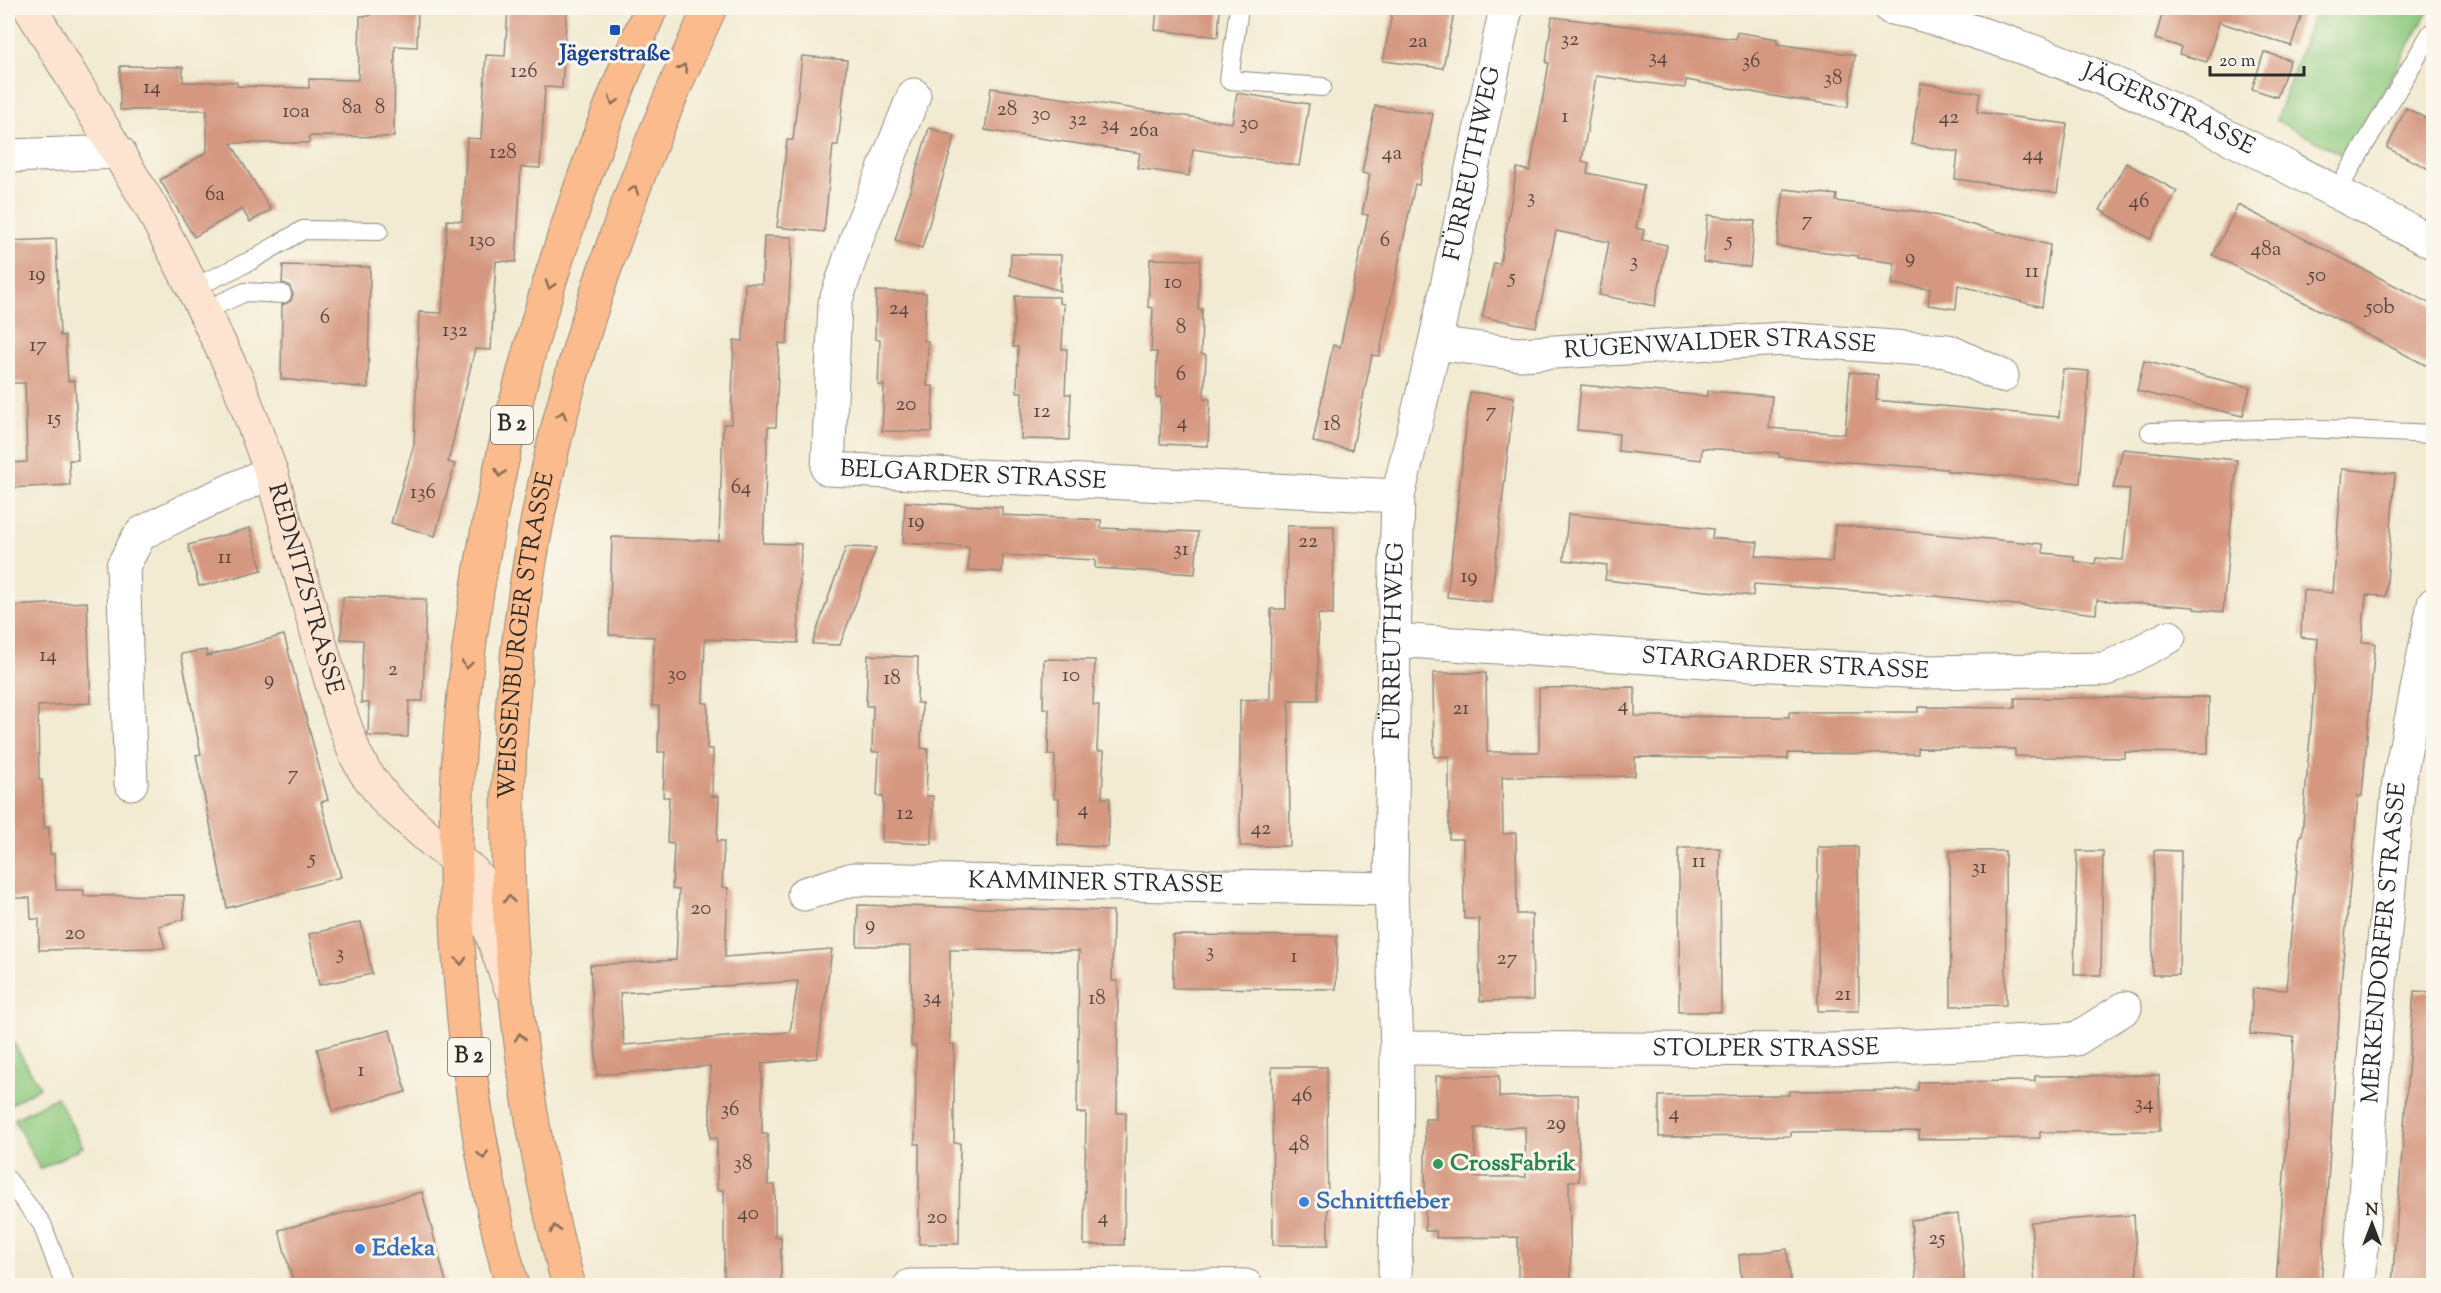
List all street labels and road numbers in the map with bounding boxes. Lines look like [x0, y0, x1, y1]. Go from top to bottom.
street label: JÄGERSTRASSE [2075, 54, 2261, 165]
street label: FÜRREUTHWEG [1436, 63, 1510, 264]
street label: RÜGENWALDER STRASSE [1563, 322, 1878, 368]
road number: B 2 [491, 406, 533, 444]
street label: BELGARDER STRASSE [839, 453, 1108, 499]
street label: WEISSENBURGER STRASSE [491, 468, 564, 800]
street label: REDNITZSTRASSE [258, 479, 351, 699]
street label: FÜRREUTHWEG [1376, 542, 1414, 740]
street label: STARGARDER STRASSE [1640, 640, 1930, 689]
street label: MERKENDORFER STRASSE [2354, 780, 2416, 1105]
street label: KAMMINER STRASSE [968, 864, 1224, 903]
street label: STOLPER STRASSE [1652, 1031, 1881, 1067]
road number: B 2 [448, 1038, 490, 1076]

